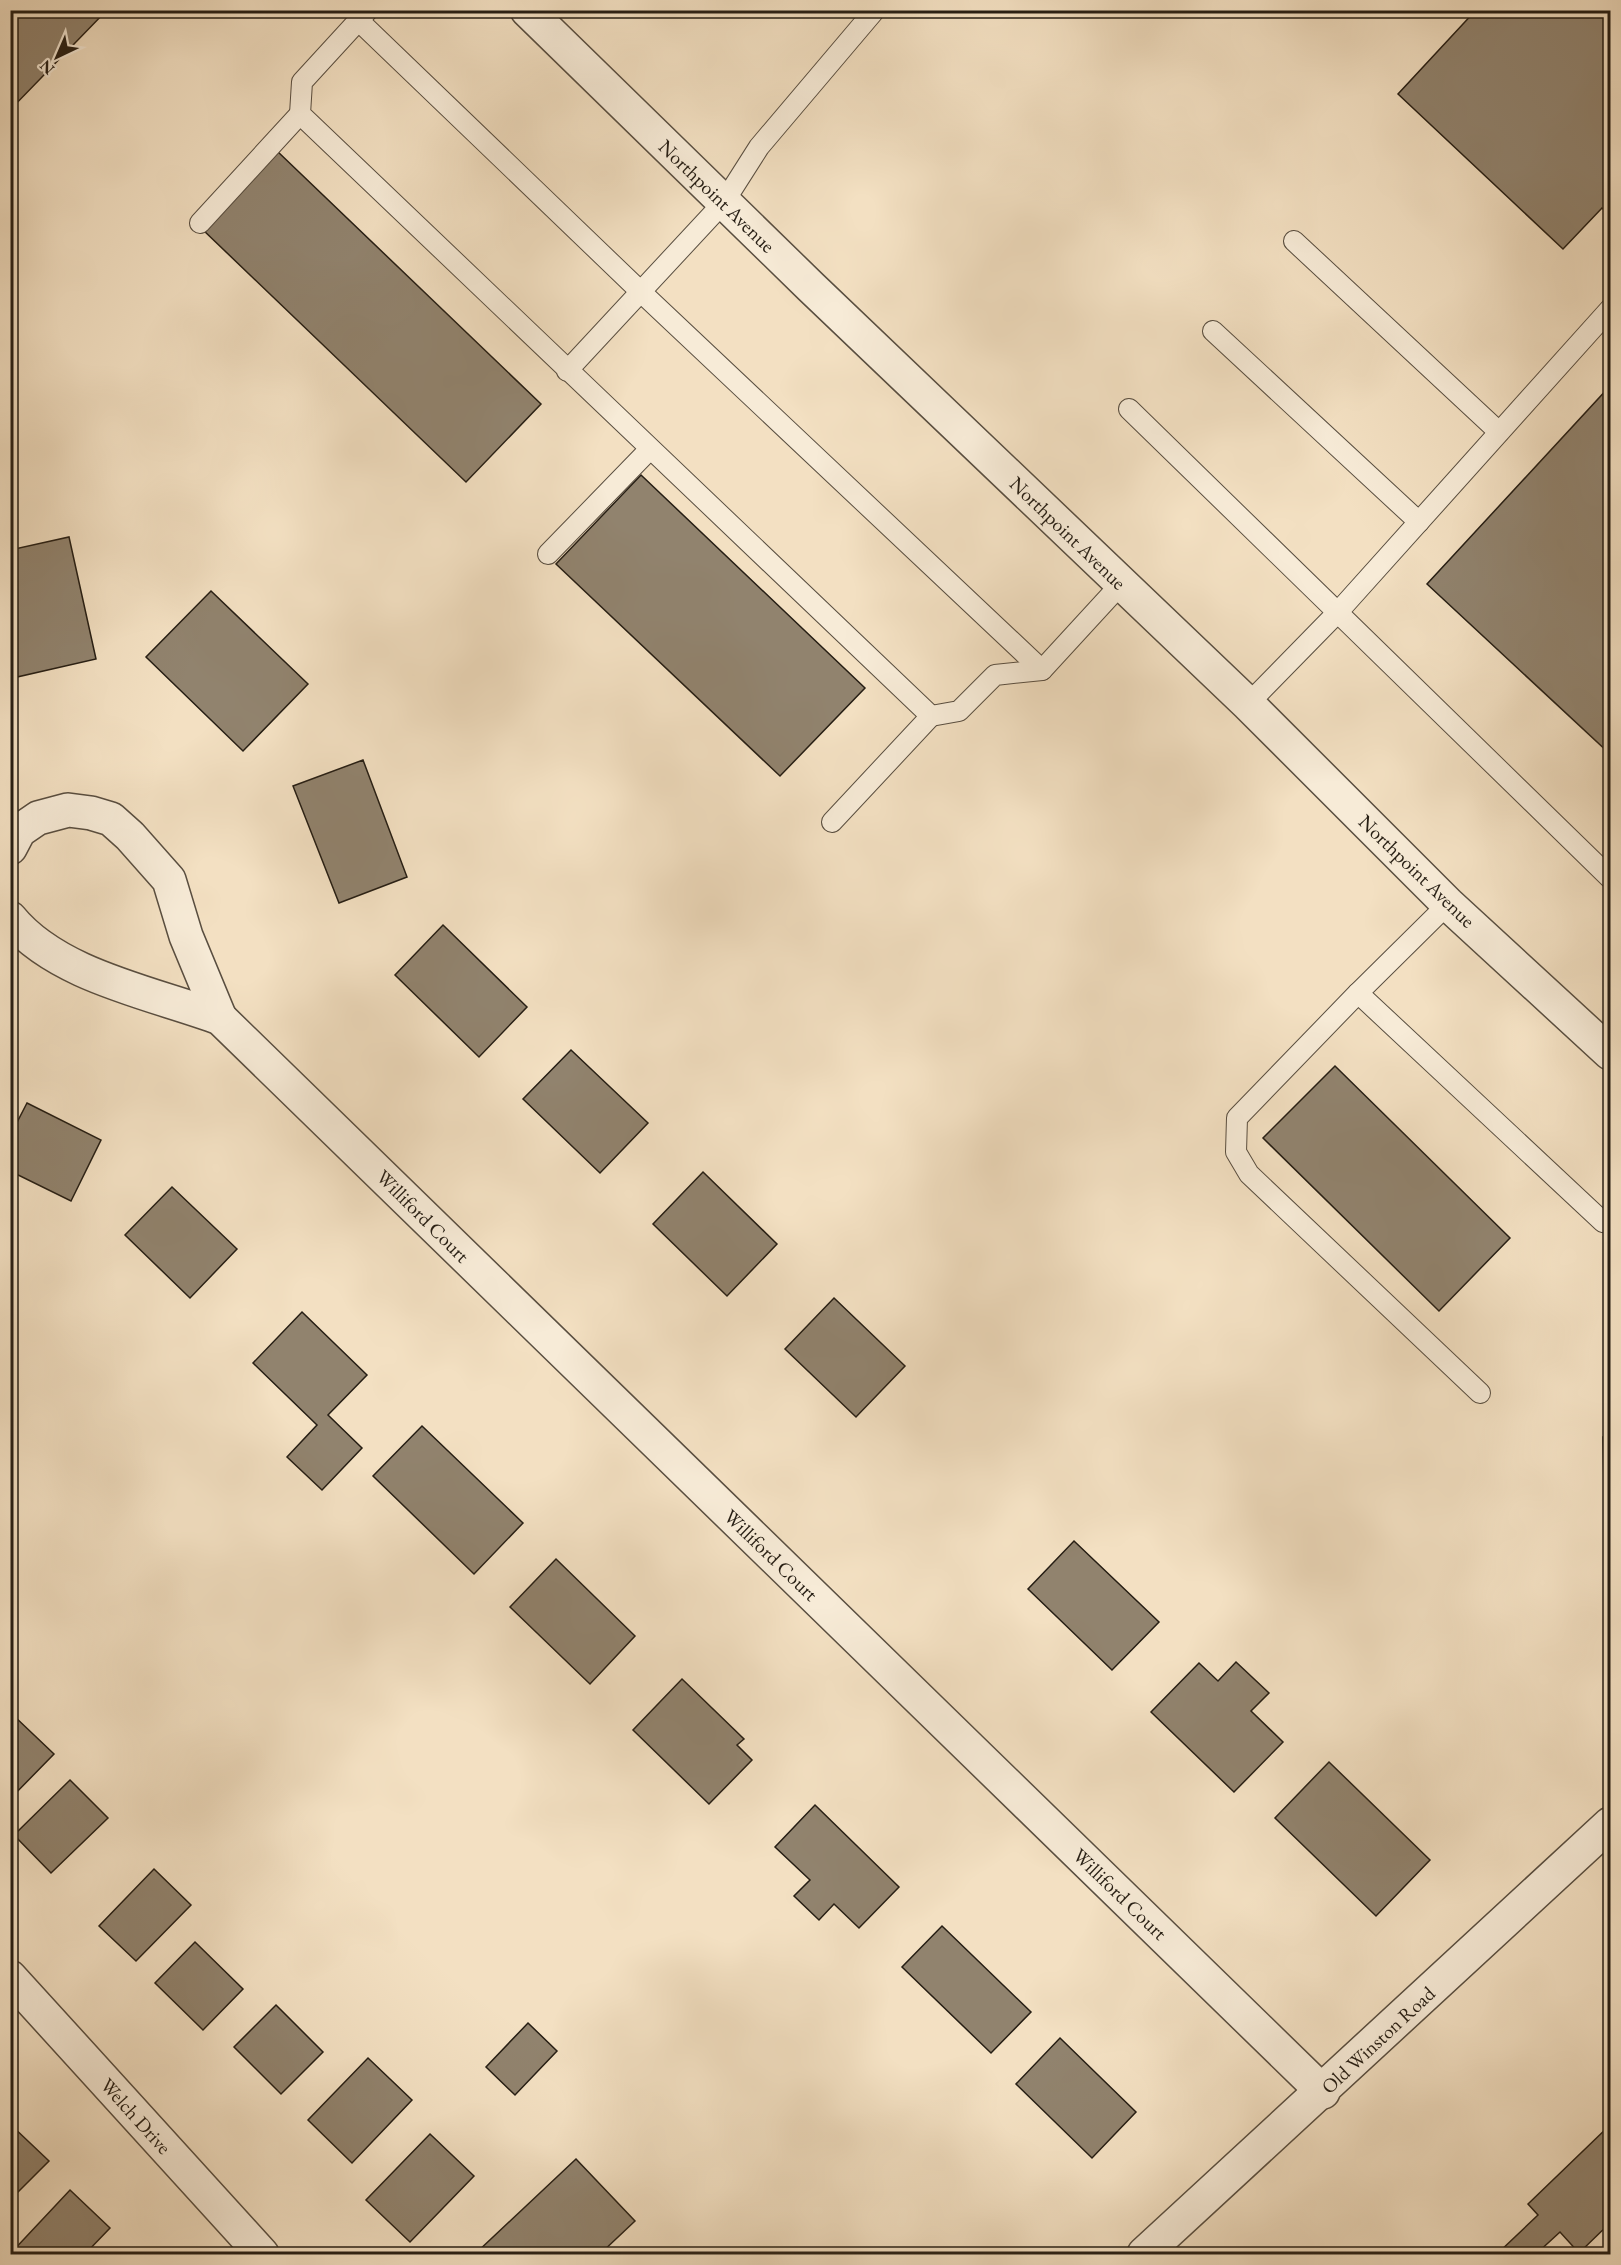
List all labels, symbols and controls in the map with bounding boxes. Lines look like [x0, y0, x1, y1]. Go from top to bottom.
north arrow [27, 27, 87, 87]
text: N [35, 55, 59, 79]
street label: Northpoint Avenue [653, 134, 781, 258]
street label: Northpoint Avenue [1004, 471, 1132, 595]
street label: Northpoint Avenue [1353, 809, 1481, 933]
street label: Williford Court [371, 1164, 476, 1269]
street label: Williford Court [718, 1503, 824, 1607]
street label: Williford Court [1067, 1842, 1173, 1946]
street label: Old Winston Road [1316, 1980, 1441, 2100]
street label: Welch Drive [95, 2072, 177, 2160]

